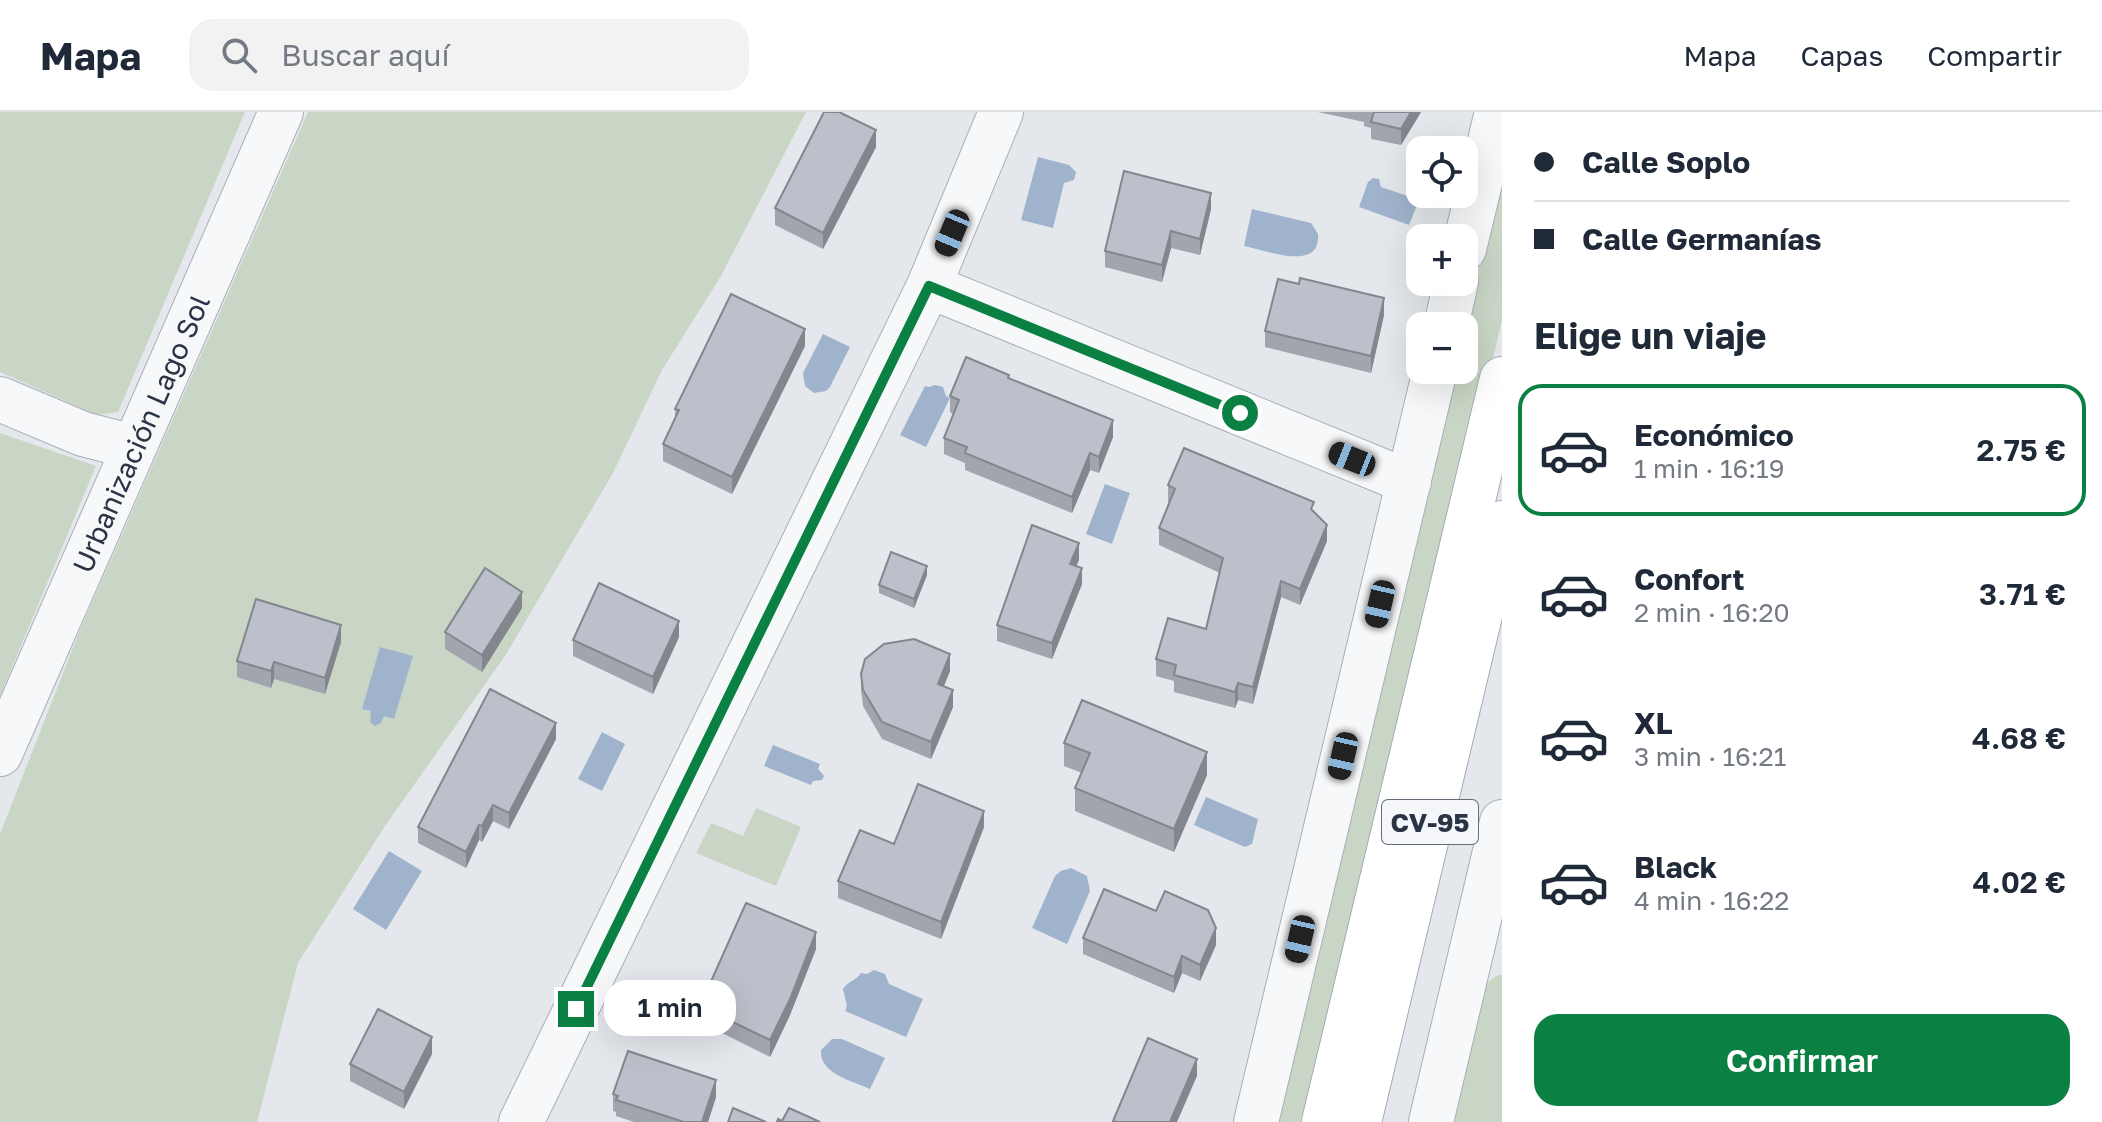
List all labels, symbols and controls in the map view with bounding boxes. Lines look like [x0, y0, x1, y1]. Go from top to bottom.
search box [189, 19, 749, 91]
text: Mapa [40, 33, 141, 78]
icon: search [217, 33, 261, 77]
text: Buscar aquí [281, 37, 450, 73]
text: Mapa [1684, 39, 1756, 72]
text: Capas [1800, 39, 1883, 72]
text: Compartir [1927, 39, 2062, 72]
map controls [1406, 136, 1478, 384]
button: locate [1406, 136, 1478, 208]
text: Calle Soplo [1582, 144, 1750, 180]
car [932, 206, 972, 260]
text: Calle Germanías [1582, 221, 1822, 257]
button: + [1406, 224, 1478, 296]
street label: Urbanización Lago Sol [65, 289, 216, 577]
button: − [1406, 312, 1478, 384]
text: Elige un viaje [1534, 314, 1766, 357]
route start [1222, 395, 1258, 431]
icon: car [1538, 414, 1610, 486]
text: Económico [1634, 417, 1794, 453]
text: 2.75 € [1976, 432, 2066, 468]
car [1325, 439, 1379, 479]
text: 1 min · 16:19 [1634, 453, 1784, 484]
icon: car [1538, 558, 1610, 630]
text: Confort [1634, 561, 1745, 597]
text: 3.71 € [1979, 576, 2066, 612]
car [1363, 578, 1397, 630]
text: 2 min · 16:20 [1634, 597, 1790, 628]
icon: car [1538, 702, 1610, 774]
text: XL [1634, 705, 1673, 741]
text: 4.68 € [1972, 720, 2066, 756]
car [1326, 730, 1360, 782]
text: 3 min · 16:21 [1634, 741, 1786, 772]
road number: CV-95 [1382, 800, 1478, 844]
icon: car [1538, 846, 1610, 918]
text: Black [1634, 849, 1717, 885]
text: 4.02 € [1973, 864, 2066, 900]
text: 4 min · 16:22 [1634, 885, 1789, 916]
car [1283, 913, 1317, 965]
callout: 1 min [604, 981, 736, 1037]
route end [558, 991, 594, 1027]
text: 1 min [637, 992, 703, 1023]
button: Confirmar [1534, 1014, 2070, 1106]

